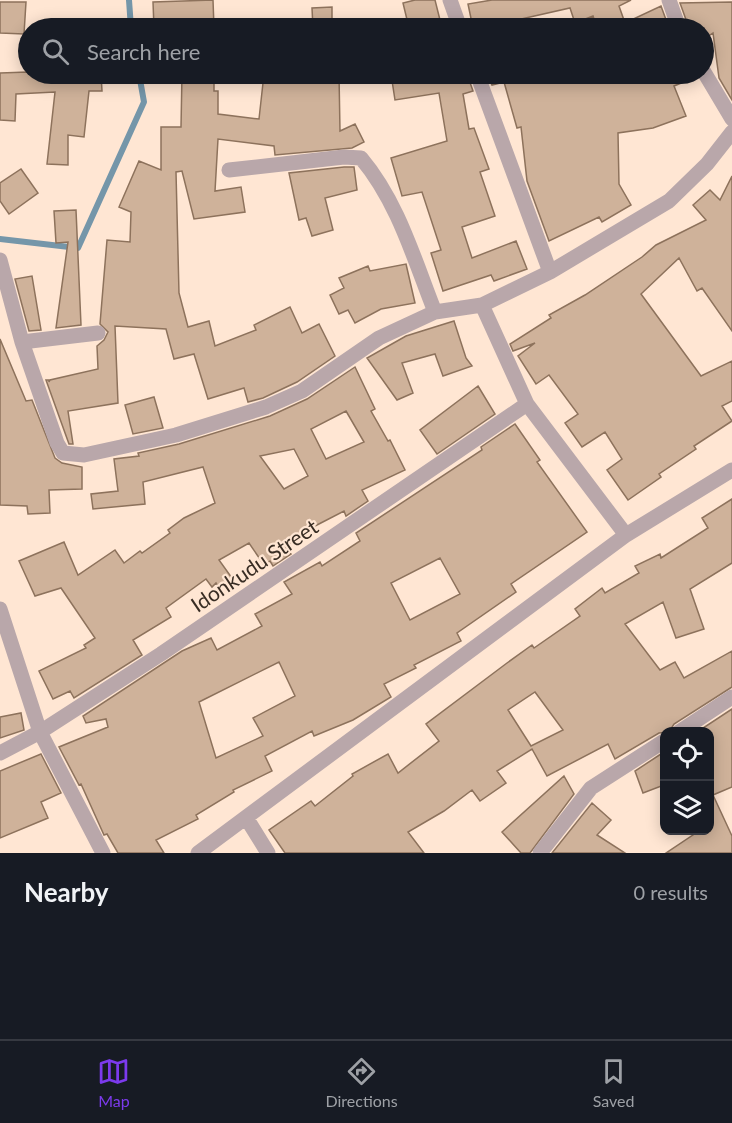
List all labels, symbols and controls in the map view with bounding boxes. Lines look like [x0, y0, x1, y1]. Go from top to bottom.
search box [18, 18, 714, 84]
icon: search [39, 35, 72, 68]
text: Search here [87, 38, 200, 65]
street label: Idonkudu Street [186, 513, 323, 617]
map controls [660, 727, 714, 835]
button: locate [660, 727, 714, 781]
button: layers [660, 781, 714, 835]
text: Nearby [24, 876, 109, 908]
text: 0 results [633, 880, 708, 904]
tab: Map [97, 1055, 130, 1110]
tab: Directions [325, 1055, 398, 1110]
tab: Saved [593, 1055, 634, 1110]

